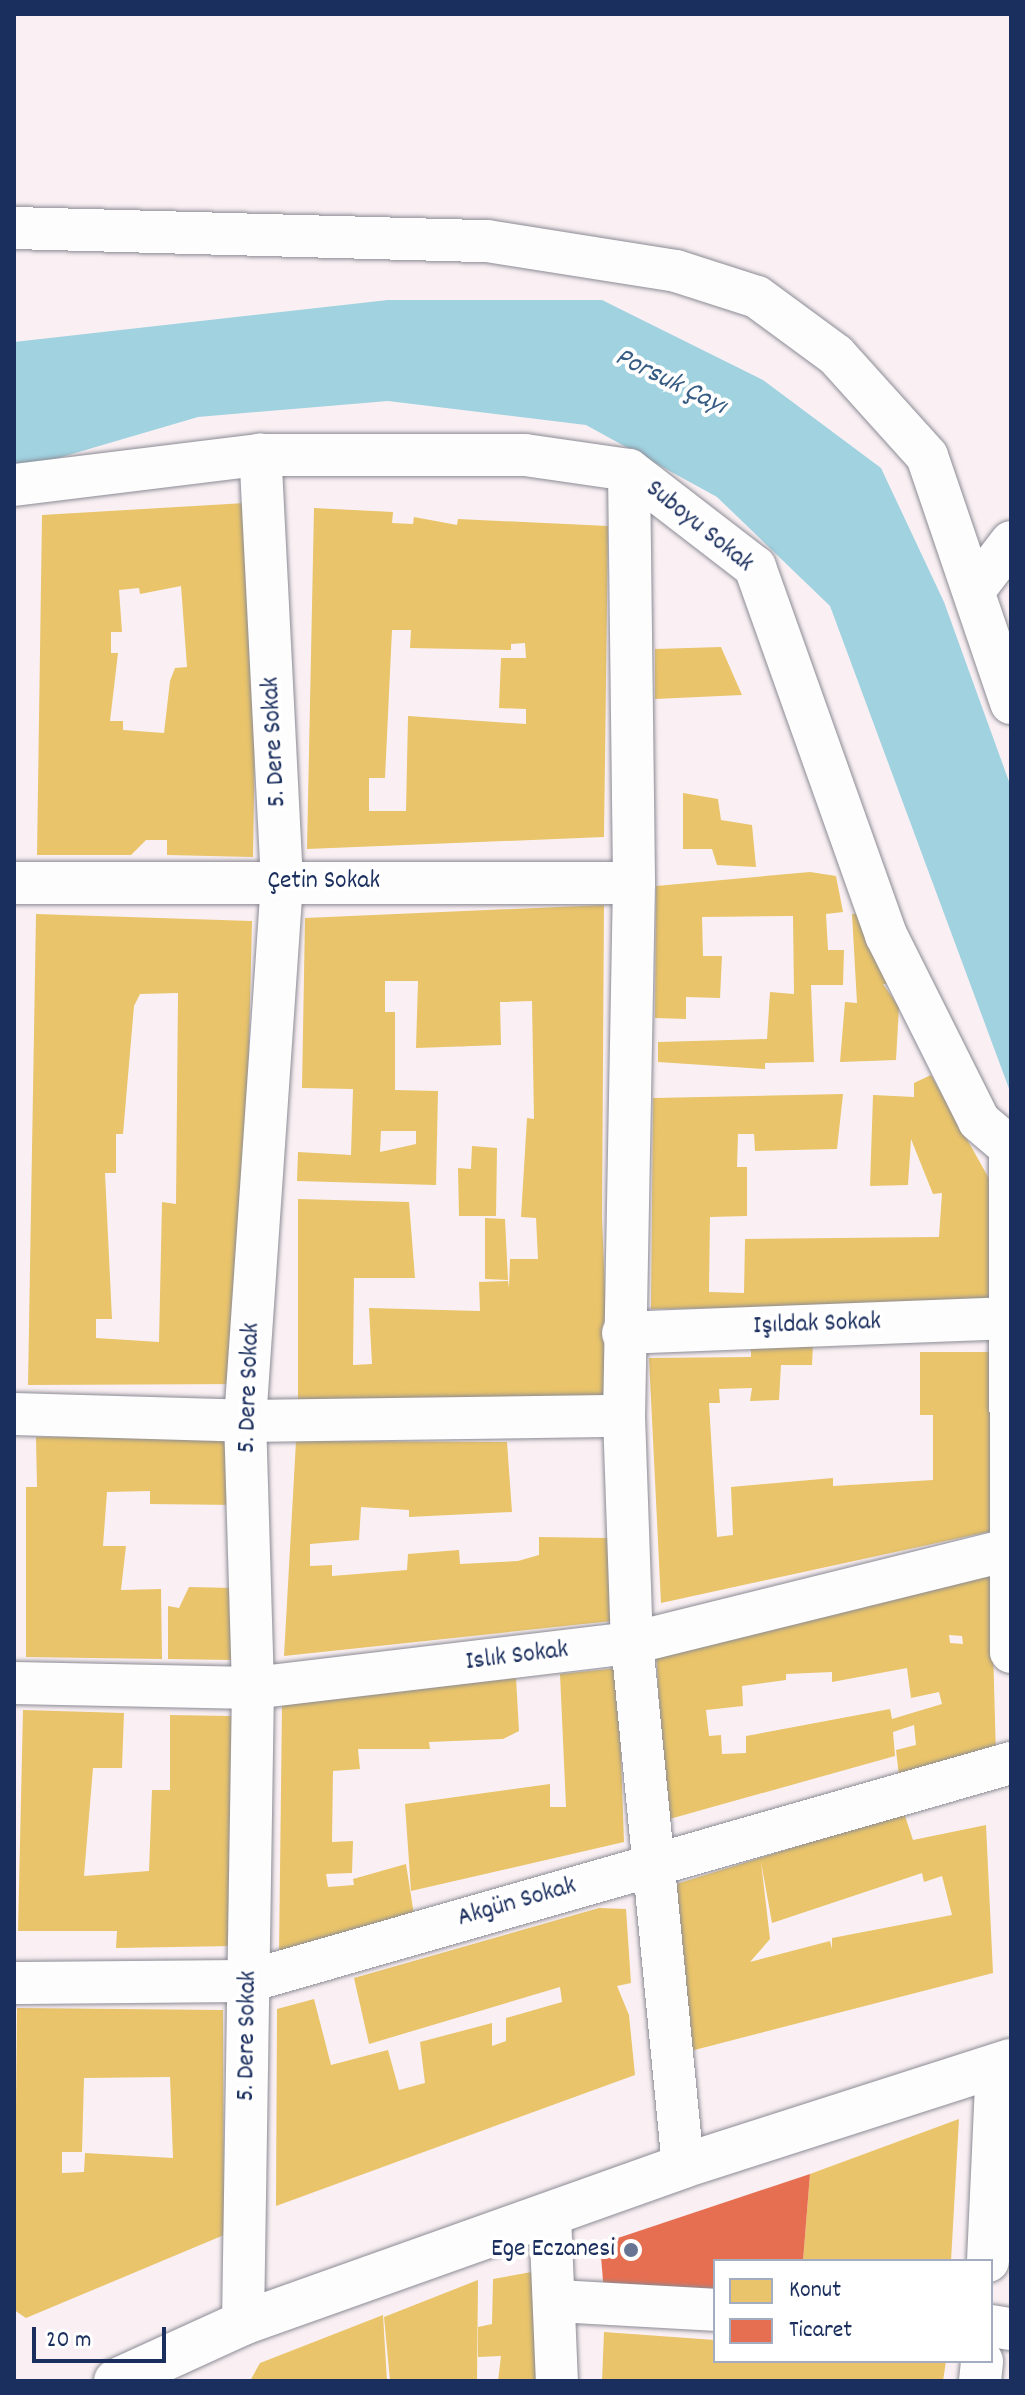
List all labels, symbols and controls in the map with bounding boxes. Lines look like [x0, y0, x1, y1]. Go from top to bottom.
water label: Porsuk Çayı [609, 342, 731, 424]
street label: Suboyu Sokak [639, 474, 759, 580]
street label: 5. Dere Sokak [256, 676, 294, 808]
street label: Çetin Sokak [268, 866, 380, 898]
street label: Işıldak Sokak [753, 1307, 881, 1343]
street label: 5. Dere Sokak [232, 1322, 268, 1454]
street label: Islık Sokak [464, 1635, 570, 1679]
street label: Akgün Sokak [454, 1871, 580, 1935]
street label: 5. Dere Sokak [231, 1970, 265, 2102]
place label: Ege Eczanesi [491, 2234, 615, 2266]
marker: Ege Eczanesi [622, 2241, 640, 2259]
legend [713, 2259, 993, 2363]
text: Konut [789, 2274, 841, 2308]
scale bar [36, 2311, 170, 2361]
text: Ticaret [789, 2314, 852, 2348]
text: 20 m [46, 2324, 92, 2358]

